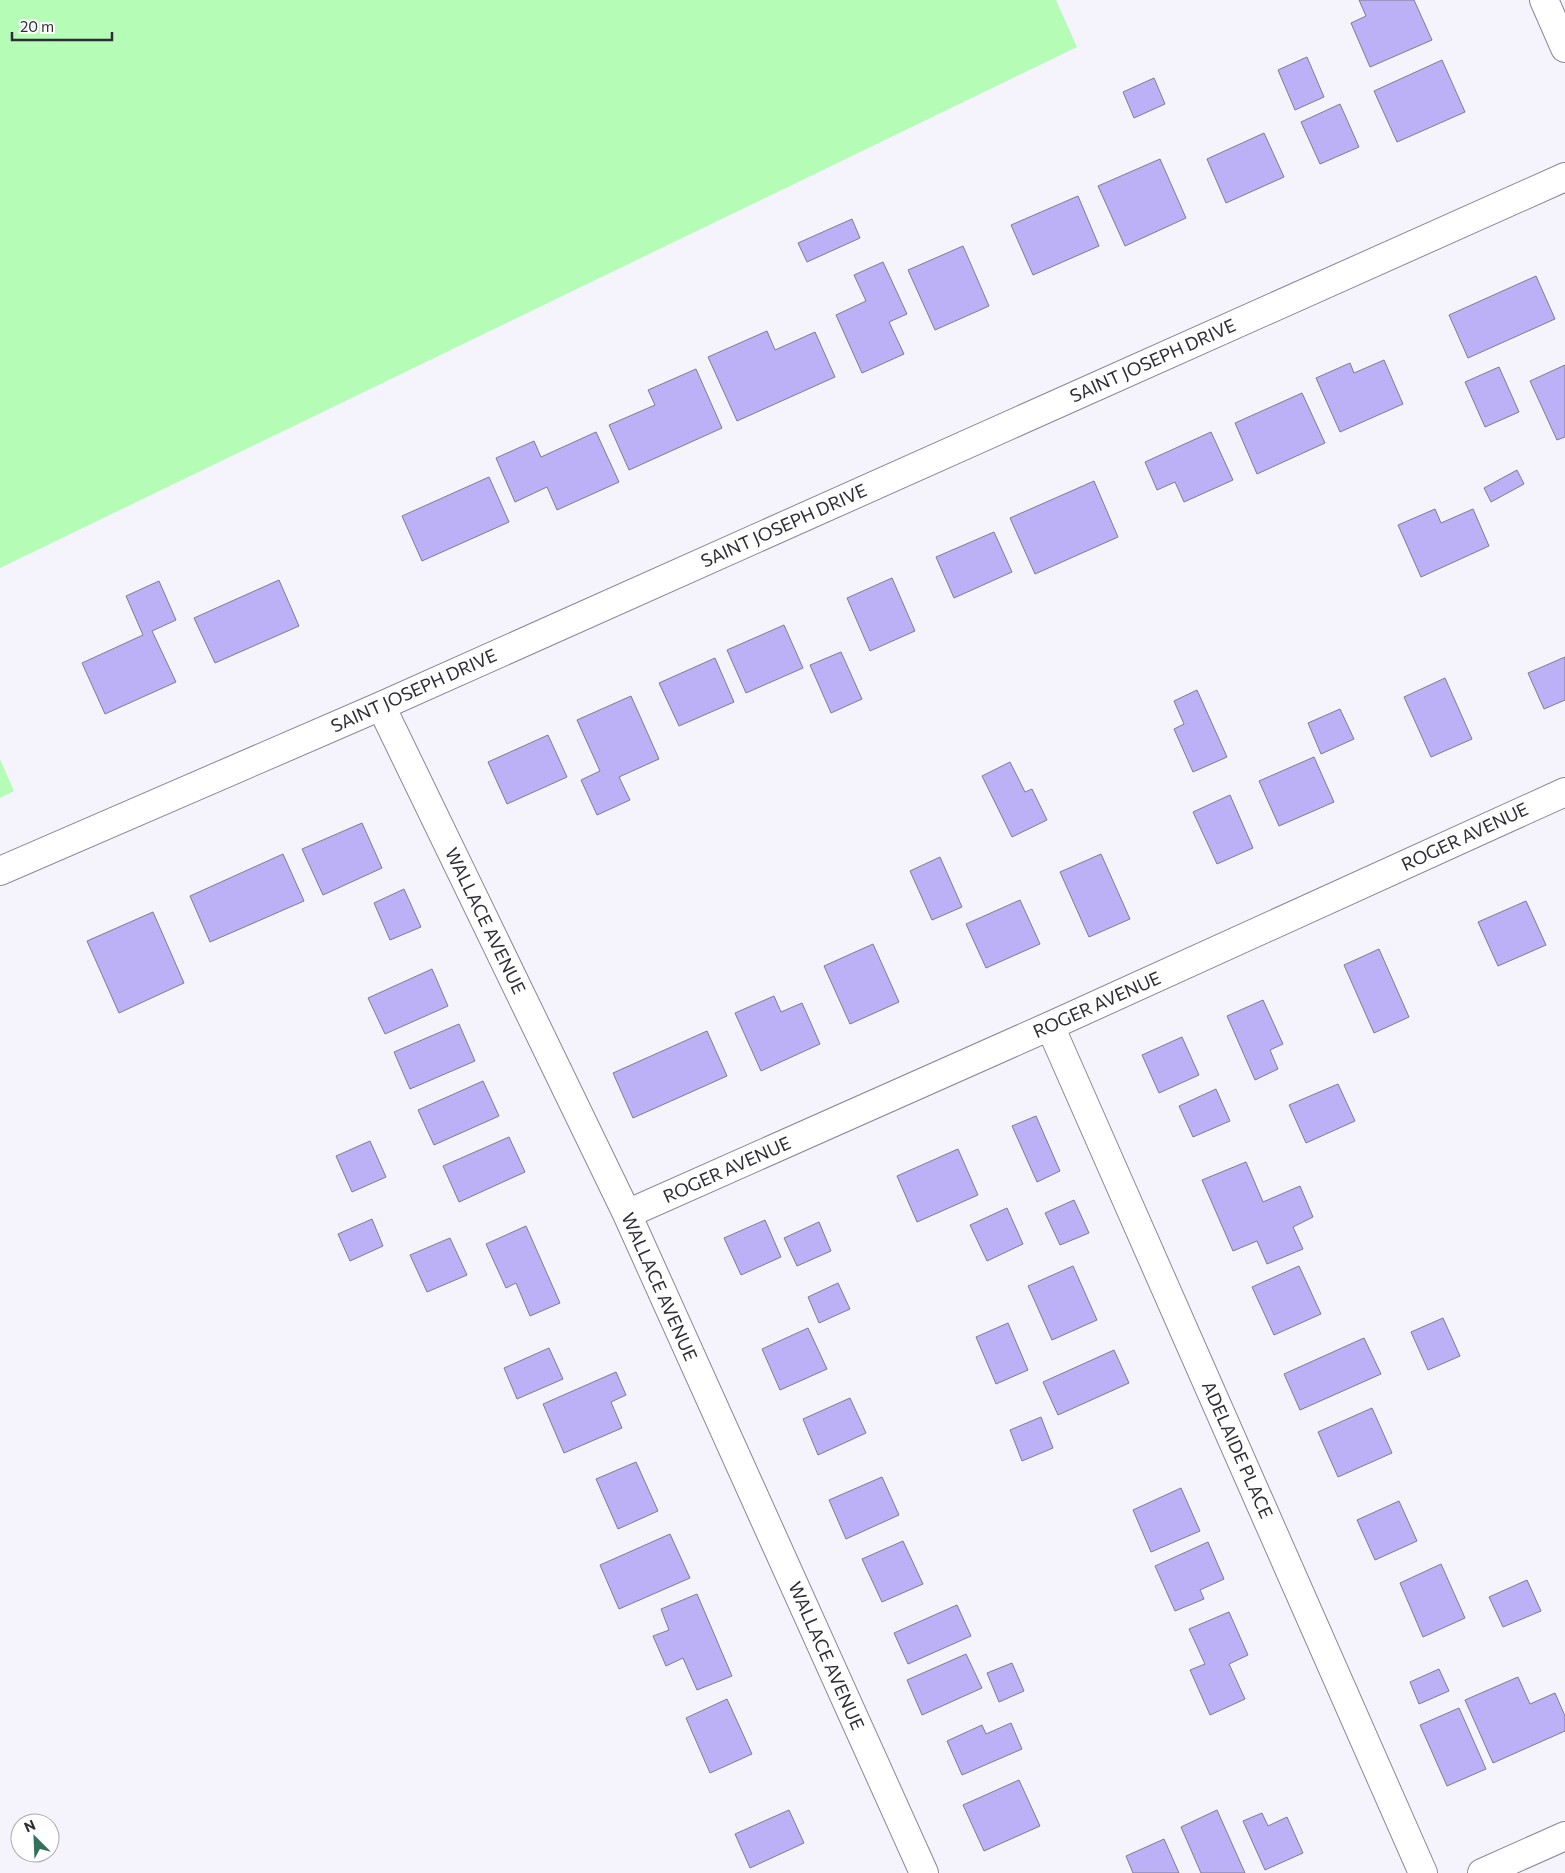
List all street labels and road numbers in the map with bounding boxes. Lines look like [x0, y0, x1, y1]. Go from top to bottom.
street label: SAINT JOSEPH DRIVE [1066, 314, 1239, 407]
street label: SAINT JOSEPH DRIVE [697, 479, 870, 572]
street label: SAINT JOSEPH DRIVE [327, 644, 500, 737]
street label: ROGER AVENUE [1398, 797, 1532, 875]
street label: WALLACE AVENUE [441, 844, 531, 997]
street label: ROGER AVENUE [1029, 966, 1164, 1042]
street label: ROGER AVENUE [659, 1131, 794, 1207]
street label: WALLACE AVENUE [617, 1209, 702, 1364]
street label: ADELAIDE PLACE [1198, 1378, 1278, 1522]
street label: WALLACE AVENUE [784, 1578, 869, 1733]

